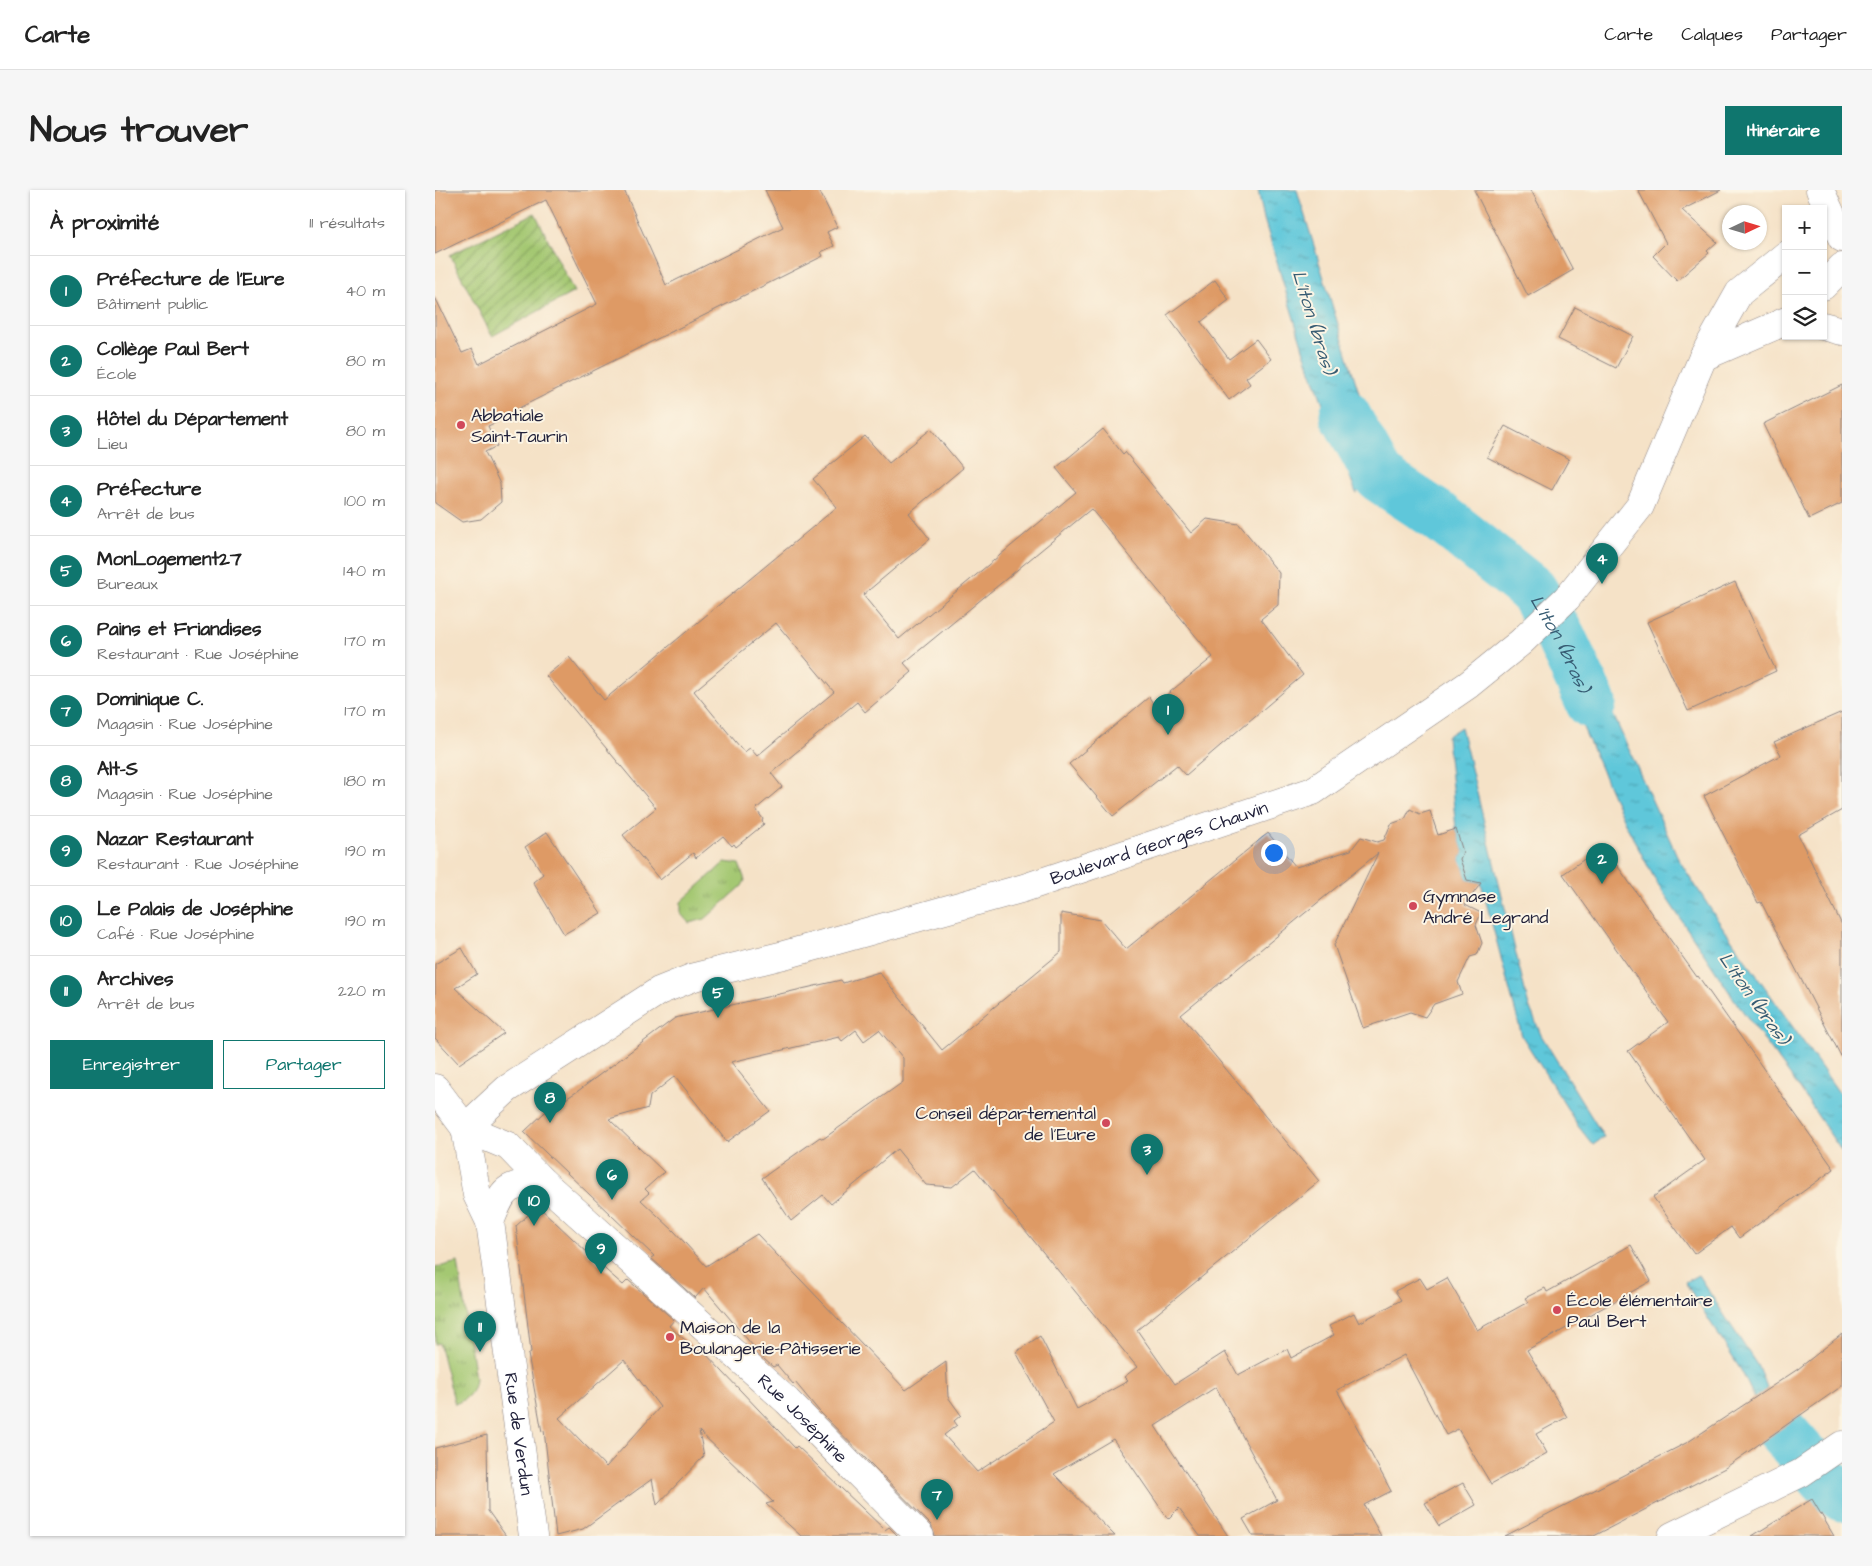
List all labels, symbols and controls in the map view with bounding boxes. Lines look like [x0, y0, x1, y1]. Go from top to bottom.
text: Carte [25, 18, 90, 52]
text: Carte [1604, 22, 1653, 47]
text: Calques [1681, 22, 1743, 47]
text: Partager [1771, 22, 1847, 47]
text: Nous trouver [30, 106, 248, 155]
button: Itinéraire [1725, 106, 1842, 155]
north arrow [1722, 205, 1767, 250]
map controls [1782, 205, 1827, 340]
button: + [1782, 205, 1827, 250]
text: À proximité [50, 208, 159, 237]
text: 11 résultats [309, 212, 385, 234]
button: − [1782, 250, 1827, 295]
text: Préfecture de l'Eure [97, 266, 285, 293]
water label: L'Iton (bras) [1285, 267, 1343, 380]
text: 1 [65, 280, 67, 302]
text: 40 m [345, 280, 385, 302]
text: Bâtiment public [97, 293, 208, 315]
button: layers [1782, 295, 1827, 340]
text: Collège Paul Bert [97, 336, 249, 363]
text: 2 [61, 350, 71, 372]
text: 80 m [346, 350, 385, 372]
text: École [97, 363, 137, 385]
place label: Abbatiale Saint-Taurin [471, 403, 568, 449]
text: Hôtel du Département [97, 406, 288, 433]
marker: Abbatiale Saint-Taurin [455, 419, 467, 431]
text: 3 [62, 420, 70, 442]
text: 80 m [346, 420, 385, 442]
text: Lieu [97, 433, 127, 455]
text: Préfecture [97, 476, 202, 503]
text: 4 [61, 490, 71, 512]
text: 100 m [344, 490, 385, 512]
text: Arrêt de bus [97, 503, 195, 525]
pin: 4 [1586, 543, 1618, 584]
text: MonLogement27 [97, 546, 242, 573]
text: 5 [60, 560, 72, 582]
text: 140 m [343, 560, 385, 582]
text: Bureaux [97, 573, 158, 595]
water label: L'Iton (bras) [1523, 590, 1597, 700]
text: Pains et Friandises [97, 616, 262, 643]
text: 6 [61, 630, 71, 652]
text: 170 m [344, 630, 385, 652]
text: Restaurant · Rue Joséphine [97, 643, 299, 665]
text: Dominique C. [97, 686, 203, 713]
pin: 1 [1152, 694, 1184, 735]
text: 7 [61, 700, 71, 722]
text: 170 m [344, 700, 385, 722]
text: Magasin · Rue Joséphine [97, 713, 273, 735]
text: Alt-S [97, 756, 138, 783]
text: 8 [61, 770, 71, 792]
text: 180 m [344, 770, 385, 792]
text: Magasin · Rue Joséphine [97, 783, 273, 805]
street label: Boulevard Georges Chauvin [1047, 795, 1271, 891]
text: Nazar Restaurant [97, 826, 253, 853]
text: 9 [61, 840, 71, 862]
text: 190 m [345, 840, 385, 862]
your location [1261, 840, 1287, 866]
pin: 2 [1586, 843, 1618, 884]
text: Restaurant · Rue Joséphine [97, 853, 299, 875]
place label: Gymnase André Legrand [1423, 884, 1548, 931]
text: Le Palais de Joséphine [97, 896, 293, 923]
marker: Gymnase André Legrand [1407, 900, 1419, 912]
text: 10 [60, 910, 72, 932]
text: 190 m [345, 910, 385, 932]
text: Café · Rue Joséphine [97, 923, 254, 945]
water label: L'Iton (bras) [1712, 947, 1797, 1052]
text: Archives [97, 966, 174, 993]
pin: 5 [702, 977, 734, 1018]
text: 11 [64, 980, 68, 1002]
text: 220 m [338, 980, 385, 1002]
text: Arrêt de bus [97, 993, 195, 1015]
button: Enregistrer [50, 1040, 213, 1089]
button: Partager [223, 1040, 385, 1089]
pin: 8 [534, 1082, 566, 1123]
place label: Conseil départemental de l'Eure [915, 1101, 1096, 1147]
marker: Conseil départemental de l'Eure [1100, 1117, 1112, 1129]
pin: 3 [1131, 1134, 1163, 1175]
pin: 6 [596, 1159, 628, 1200]
pin: 10 [518, 1185, 550, 1226]
pin: 9 [585, 1233, 617, 1274]
place label: École élémentaire Paul Bert [1567, 1288, 1713, 1334]
marker: École élémentaire Paul Bert [1551, 1304, 1563, 1316]
pin: 11 [464, 1311, 496, 1352]
place label: Maison de la Boulangerie-Pâtisserie [680, 1315, 861, 1362]
marker: Maison de la Boulangerie-Pâtisserie [664, 1331, 676, 1343]
street label: Rue Joséphine [752, 1368, 853, 1469]
street label: Rue de Verdun [498, 1371, 539, 1497]
pin: 7 [921, 1479, 953, 1520]

